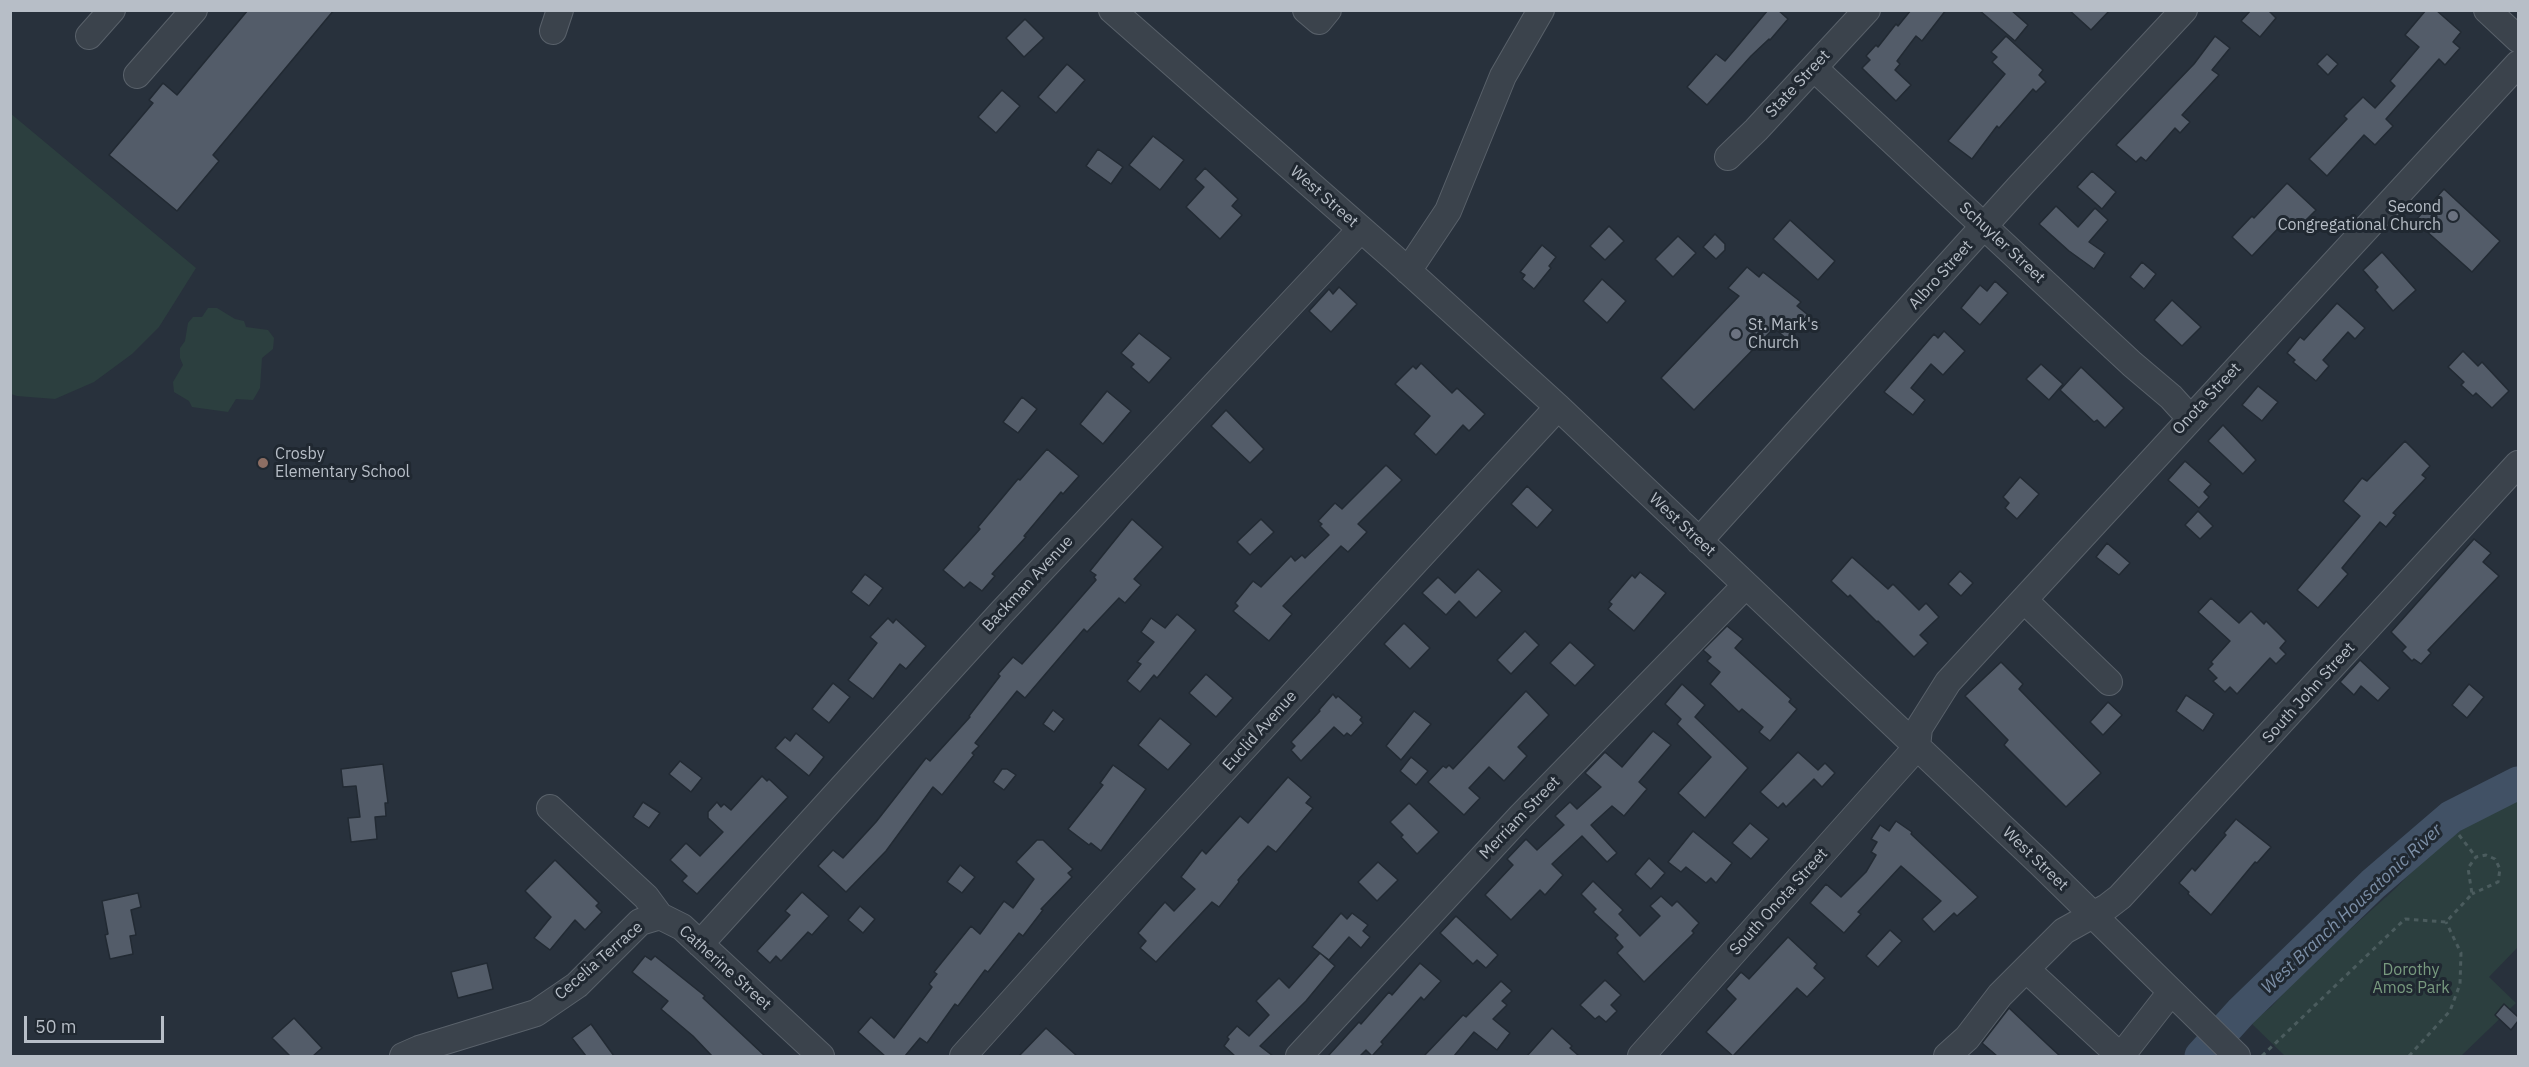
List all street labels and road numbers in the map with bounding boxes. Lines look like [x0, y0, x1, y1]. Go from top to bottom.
street label: State Street [1762, 46, 1834, 122]
street label: West Street [1286, 162, 1362, 232]
street label: Schuyler Street [1955, 198, 2049, 288]
street label: Albro Street [1905, 237, 1977, 313]
street label: Onota Street [2169, 359, 2245, 439]
street label: West Street [1645, 489, 1719, 561]
street label: Backman Avenue [979, 532, 1077, 636]
street label: South John Street [2259, 639, 2359, 747]
street label: Euclid Avenue [1219, 687, 1301, 775]
street label: Merriam Street [1476, 773, 1564, 863]
street label: West Street [1998, 823, 2072, 895]
street label: South Onota Street [1726, 845, 1832, 959]
street label: Cecelia Terrace [551, 918, 647, 1004]
street label: Catherine Street [675, 922, 775, 1014]

